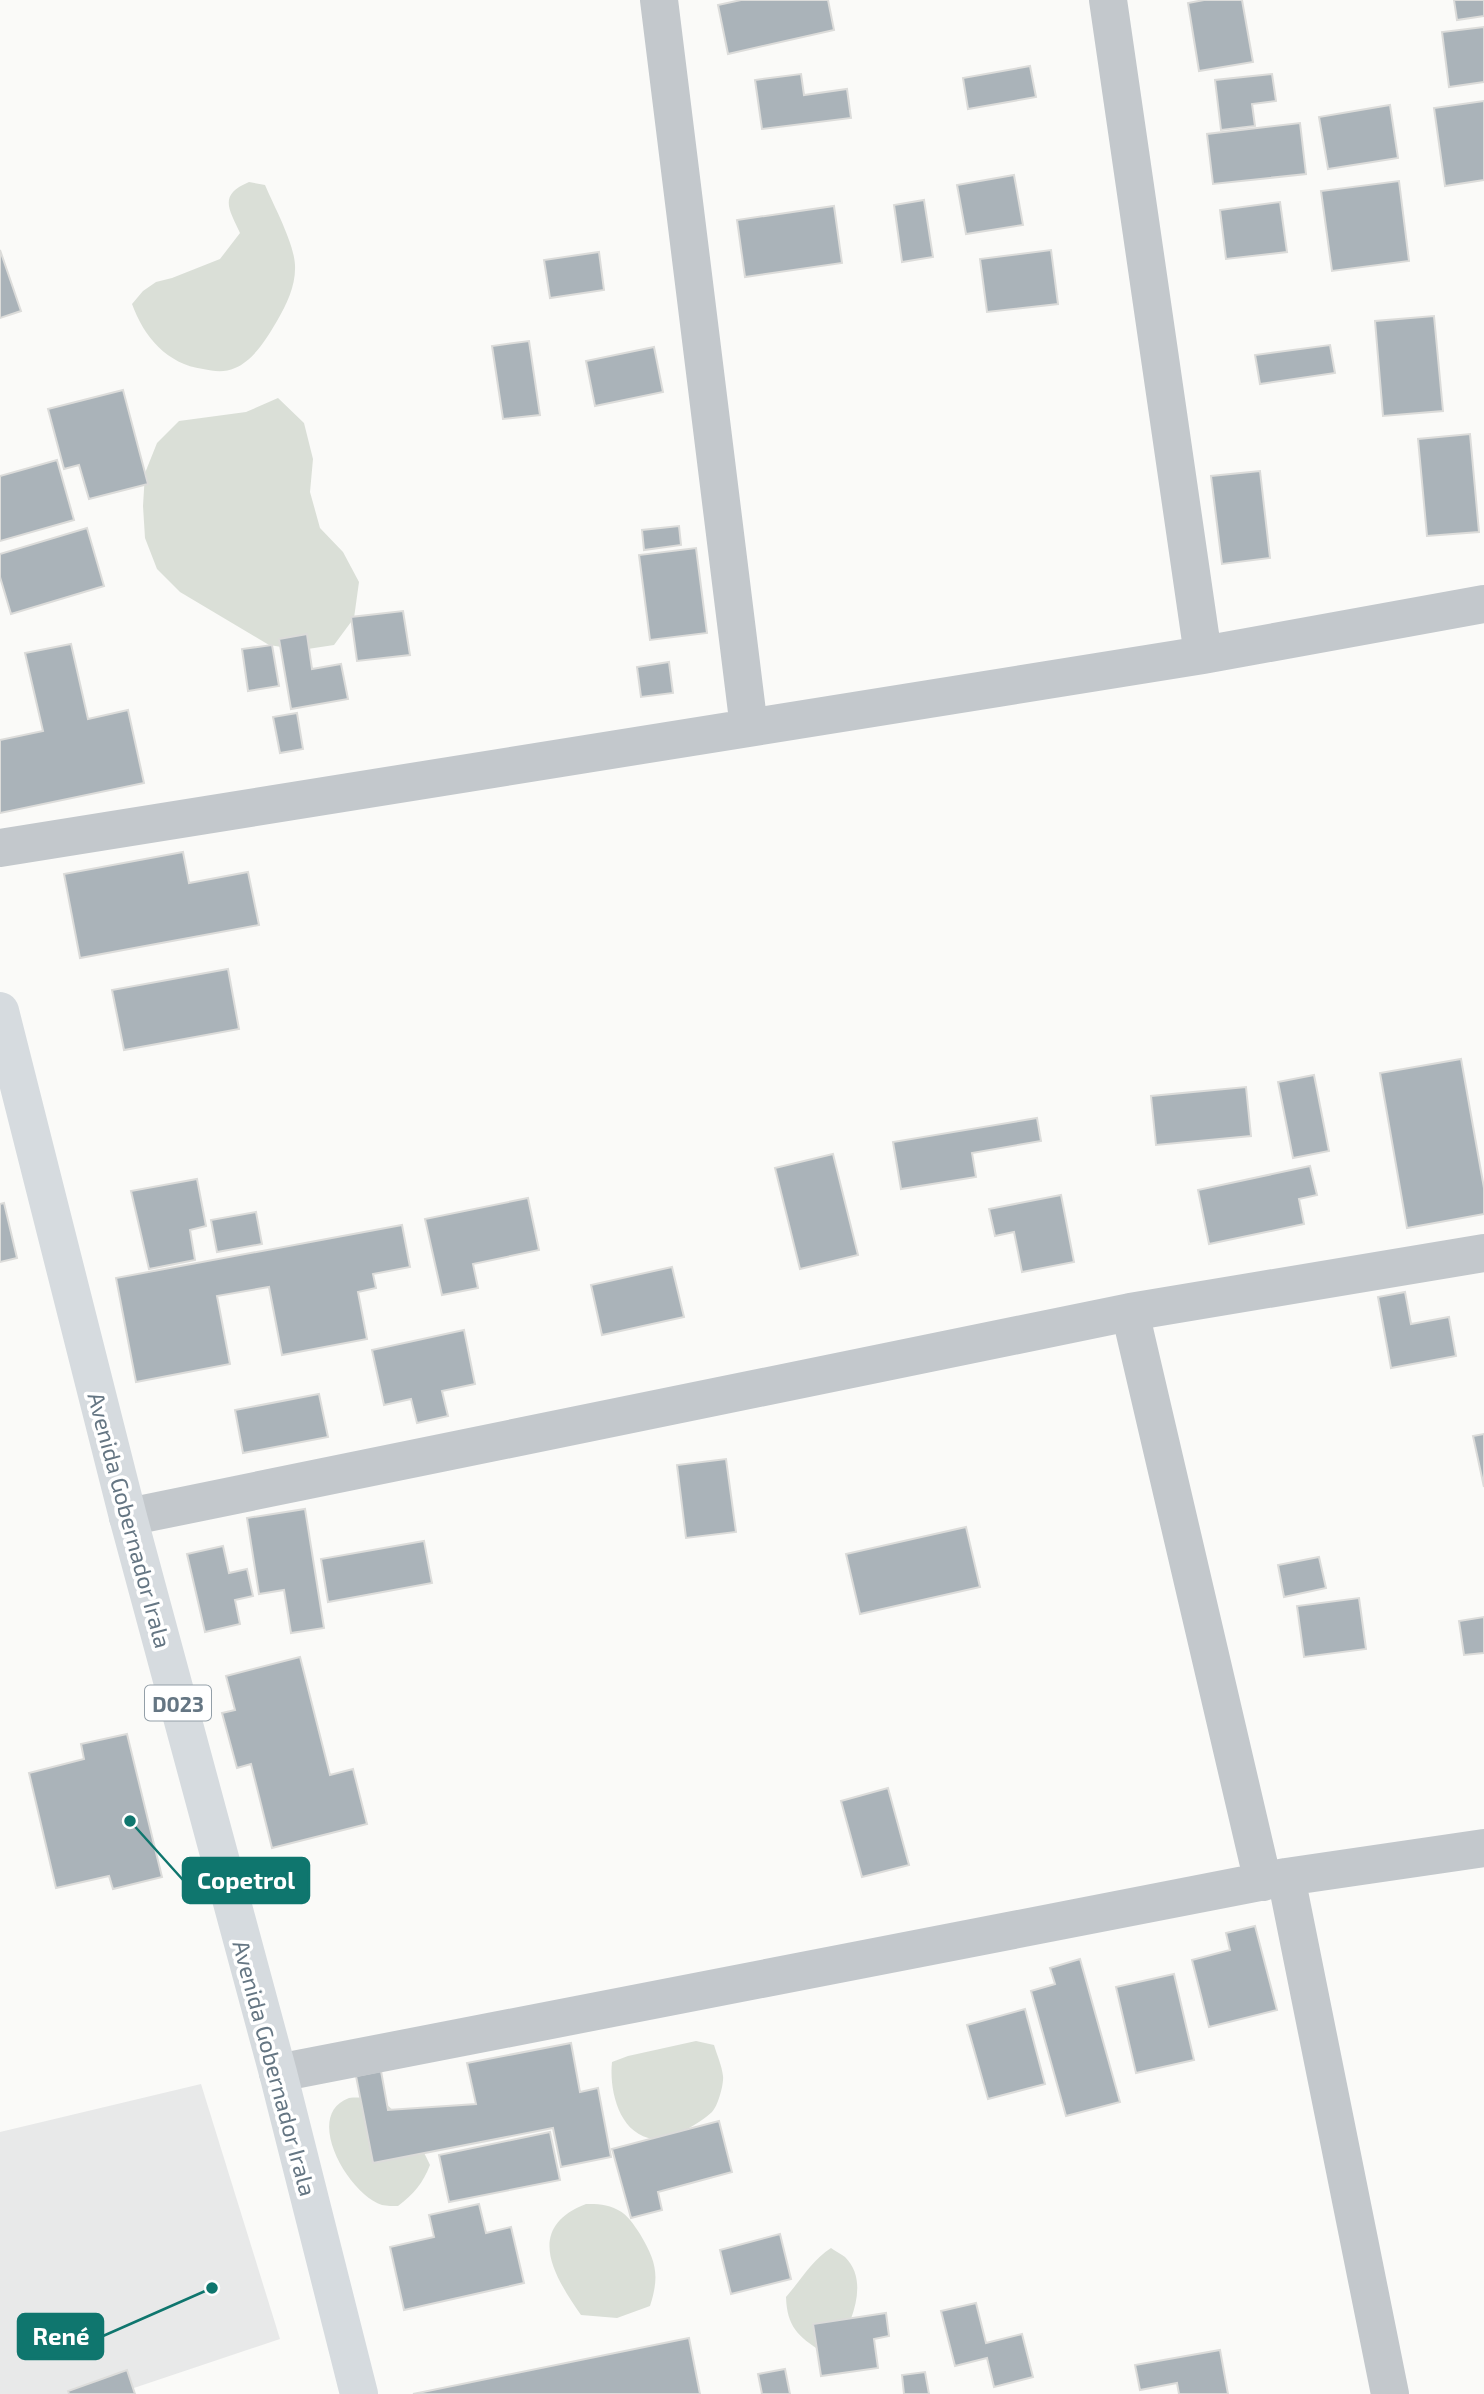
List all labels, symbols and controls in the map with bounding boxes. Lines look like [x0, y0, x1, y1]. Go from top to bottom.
street label: Avenida Gobernador Irala [82, 1389, 178, 1651]
road number: D023 [145, 1686, 211, 1720]
callout: Copetrol [183, 1858, 309, 1903]
text: Copetrol [197, 1865, 295, 1894]
street label: Avenida Gobernador Irala [227, 1937, 323, 2199]
callout: René [18, 2314, 103, 2359]
text: René [33, 2321, 89, 2350]

